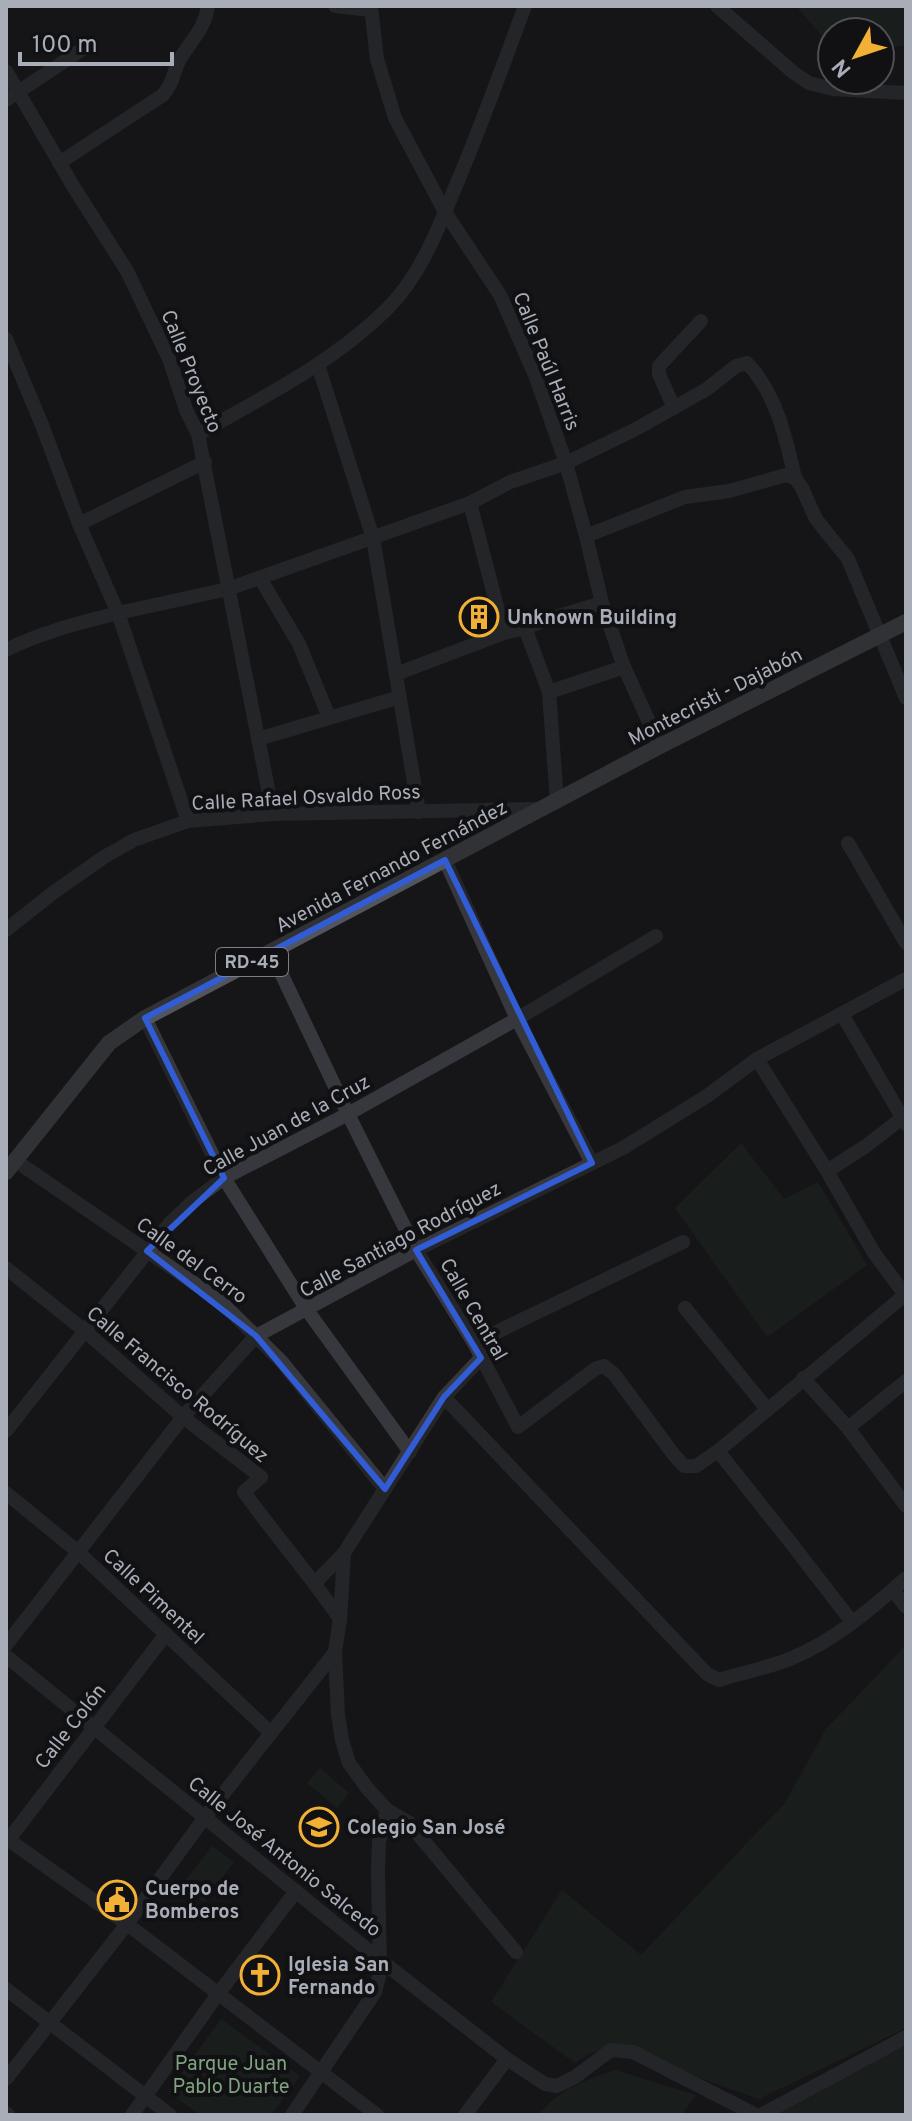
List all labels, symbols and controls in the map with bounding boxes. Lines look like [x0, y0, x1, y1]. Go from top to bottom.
scale bar [20, 16, 172, 66]
north arrow [816, 16, 896, 96]
text: 100 m [32, 31, 98, 61]
text: N [827, 53, 858, 82]
street label: Calle Paúl Harris [505, 289, 585, 435]
street label: Calle Proyecto [154, 306, 227, 437]
building icon: Unknown Building [458, 596, 500, 638]
place label: Unknown Building [507, 606, 677, 632]
street label: Montecristi - Dajabón [624, 643, 807, 753]
street label: Calle Rafael Osvaldo Ross [191, 780, 421, 818]
street label: Avenida Fernando Fernández [271, 795, 512, 940]
road number: RD-45 [216, 948, 288, 976]
street label: Calle Juan de la Cruz [199, 1070, 375, 1184]
street label: Calle Santiago Rodríguez [296, 1177, 506, 1305]
street label: Calle del Cerro [130, 1212, 252, 1311]
street label: Calle Central [432, 1254, 512, 1366]
street label: Calle Francisco Rodríguez [80, 1301, 273, 1470]
street label: Calle Pimentel [96, 1544, 209, 1651]
street label: Calle Colón [30, 1679, 113, 1775]
street label: Calle José Antonio Salcedo [182, 1771, 386, 1944]
school or university icon: Colegio San José [298, 1806, 340, 1848]
place label: Colegio San José [347, 1816, 505, 1842]
place label: Cuerpo de Bomberos [145, 1877, 239, 1926]
public building icon: Cuerpo de Bomberos [96, 1879, 138, 1921]
place label: Iglesia San Fernando [288, 1953, 389, 2002]
church icon: Iglesia San Fernando [239, 1954, 281, 1996]
park label: Parque Juan Pablo Duarte [172, 2052, 290, 2101]

